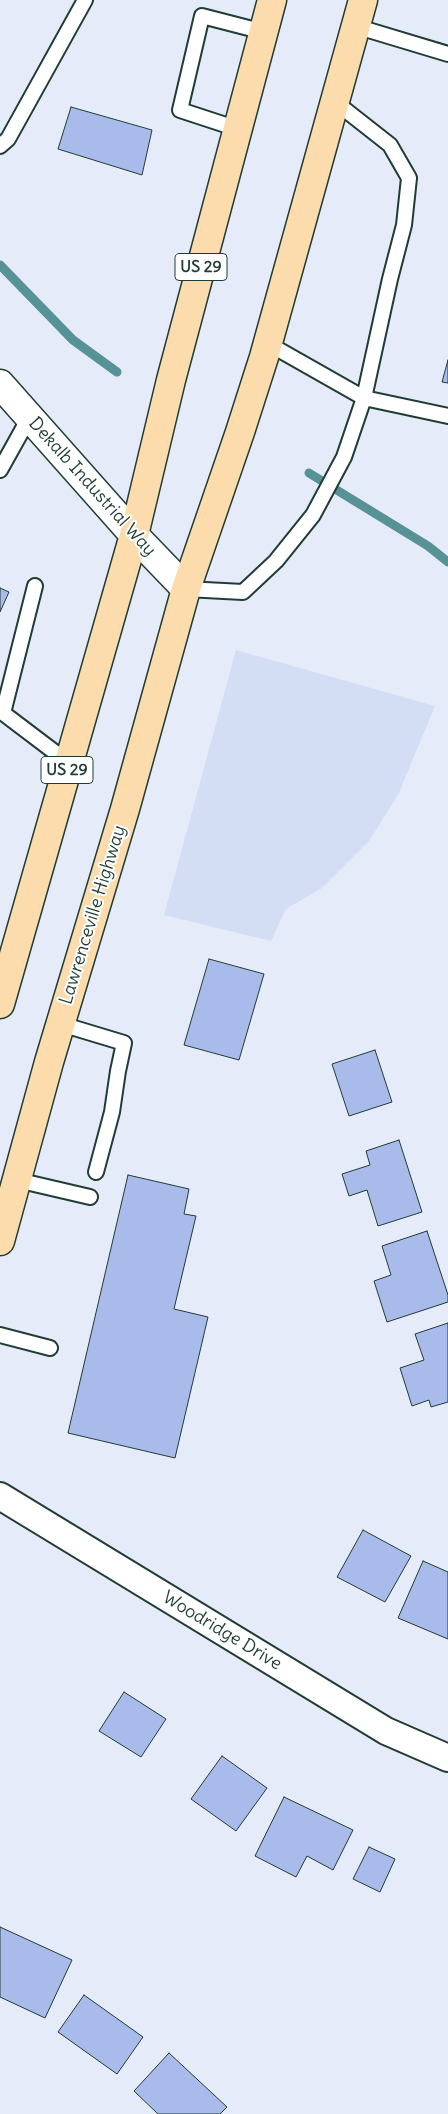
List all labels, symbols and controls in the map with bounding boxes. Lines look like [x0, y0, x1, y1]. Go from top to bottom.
road number: US 29 [175, 253, 227, 280]
street label: Dekalb Industrial Way [24, 413, 160, 561]
road number: US 29 [41, 756, 93, 784]
street label: Lawrenceville Highway [55, 823, 131, 1007]
street label: Woodridge Drive [159, 1587, 285, 1675]

